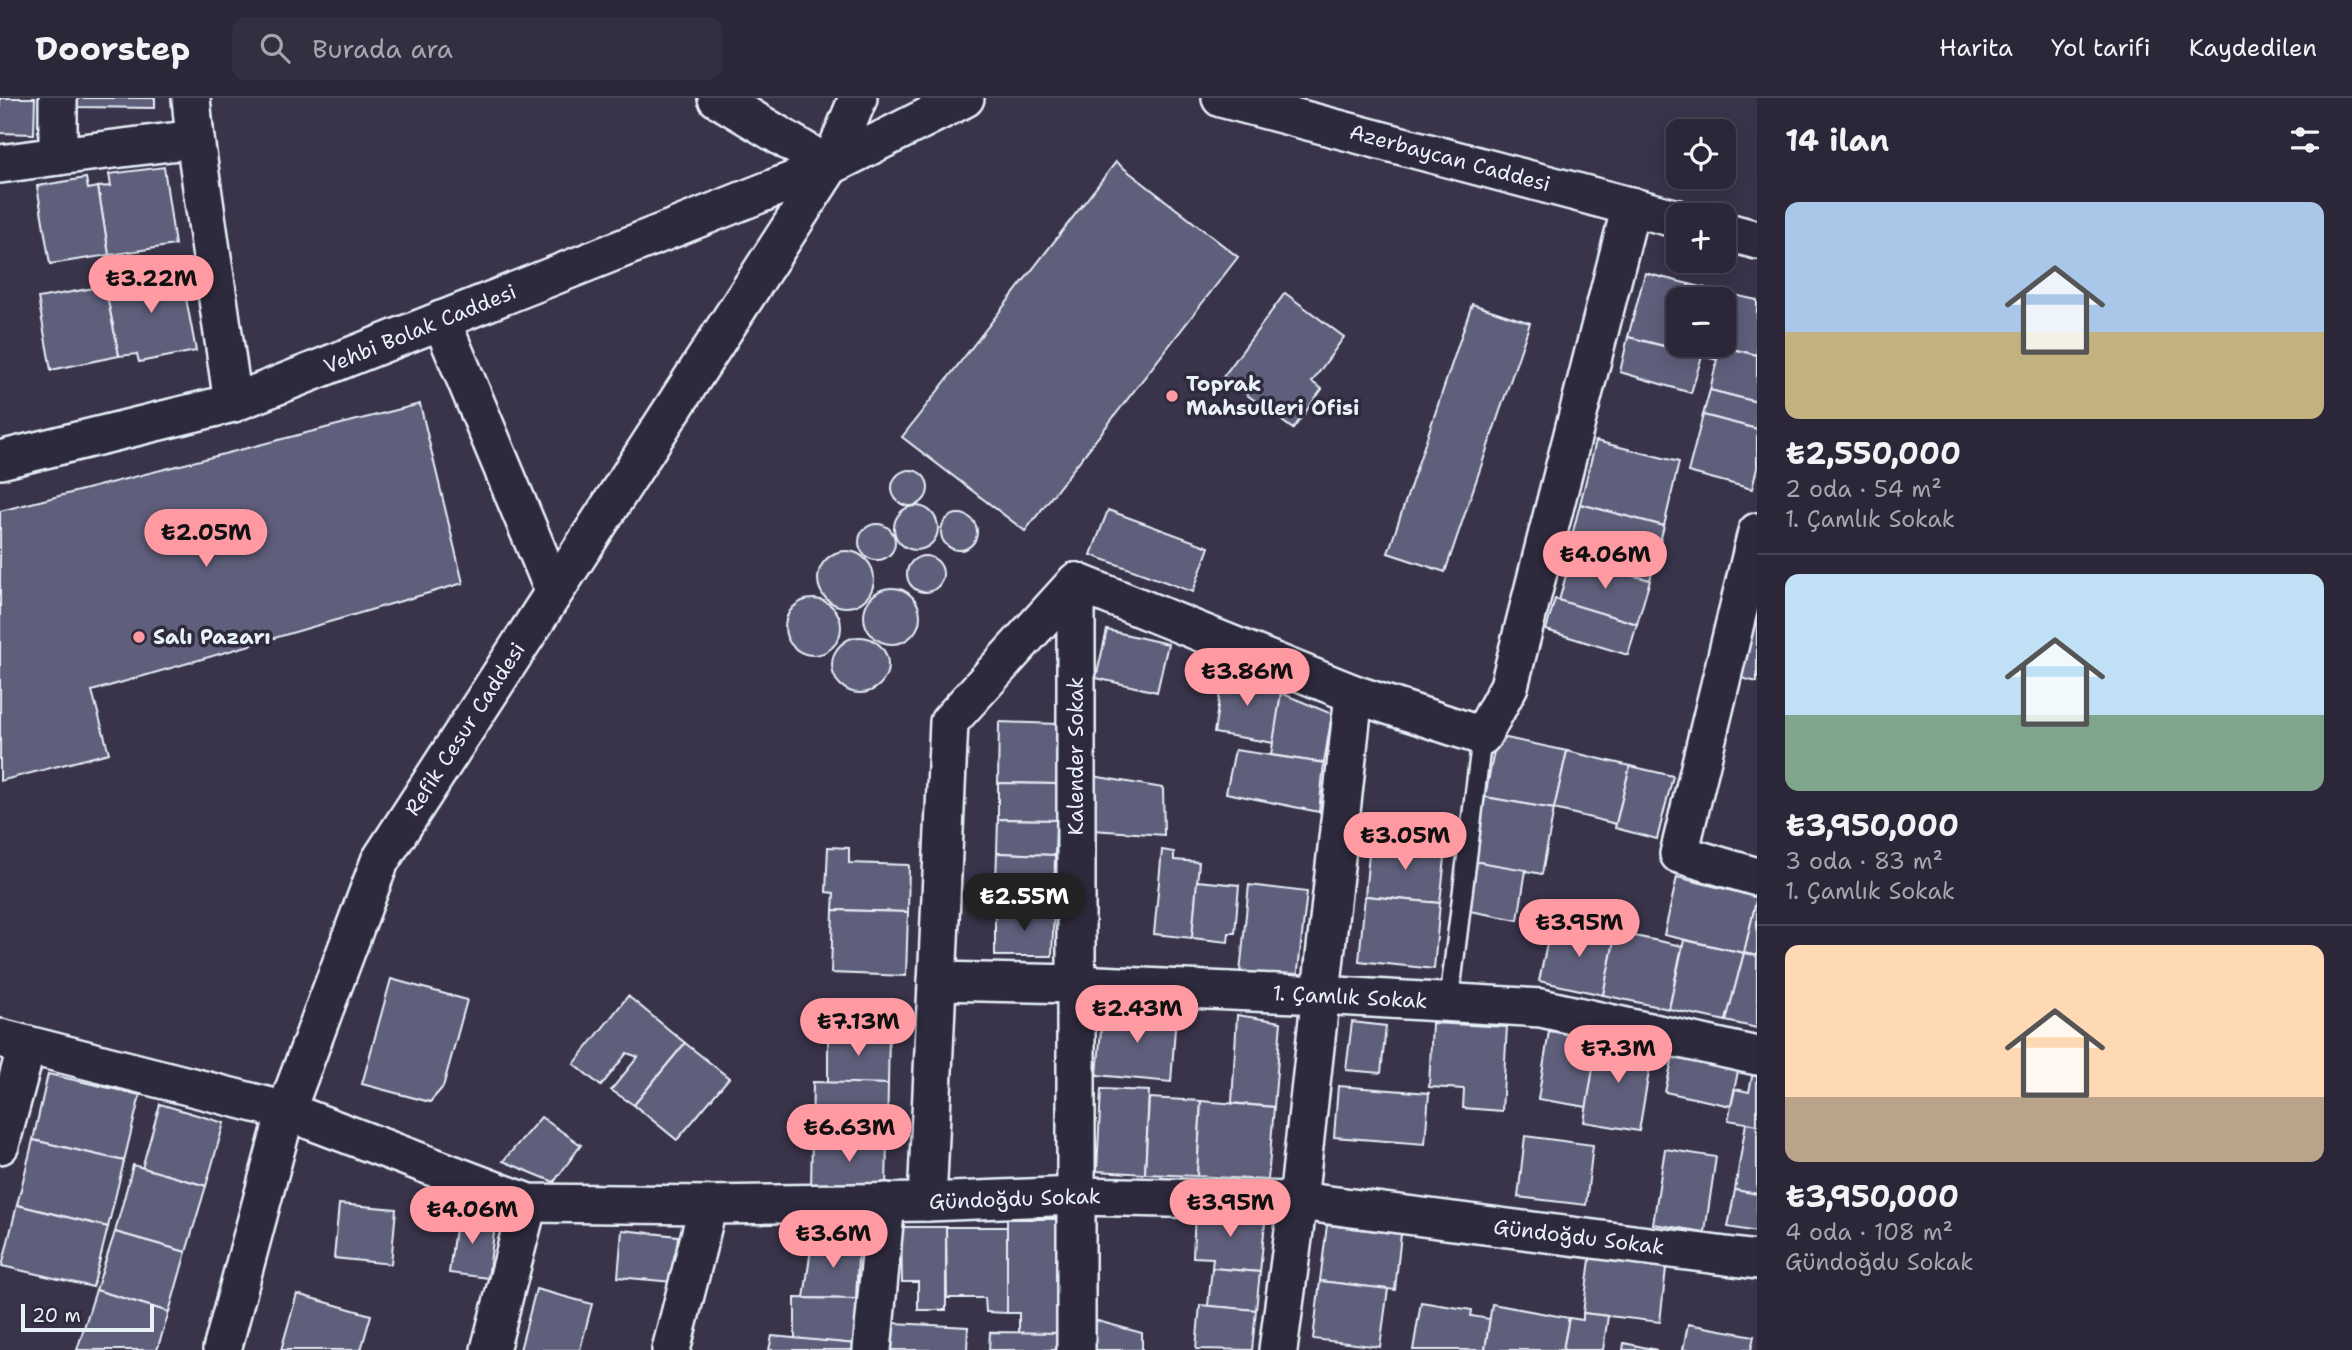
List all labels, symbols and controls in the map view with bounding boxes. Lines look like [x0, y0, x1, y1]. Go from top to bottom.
search box [232, 17, 722, 80]
text: Doorstep [35, 26, 190, 71]
icon: search [256, 29, 294, 67]
text: Burada ara [312, 31, 453, 66]
text: Harita [1939, 32, 2013, 64]
text: Yol tarifi [2051, 32, 2151, 64]
text: Kaydedilen [2189, 32, 2317, 64]
street label: Azerbaycan Caddesi [1346, 118, 1554, 198]
map controls [1666, 119, 1736, 357]
button: locate [1666, 119, 1736, 189]
text: 14 ilan [1785, 120, 1889, 161]
icon: filters [2286, 121, 2324, 159]
button: + [1666, 203, 1736, 273]
icon: home [1992, 247, 2118, 373]
pin: ₺3.22M [94, 256, 208, 315]
text: ₺3.22M [105, 263, 197, 293]
street label: Vehbi Bolak Caddesi [320, 278, 520, 380]
button: − [1666, 287, 1736, 357]
place label: Toprak Mahsulleri Ofisi [1186, 370, 1359, 422]
marker: Toprak Mahsulleri Ofisi [1164, 388, 1180, 404]
text: ₺2,550,000 [1785, 433, 1961, 474]
text: 2 oda · 54 m² [1785, 474, 1942, 504]
text: 1. Çamlık Sokak [1785, 504, 1955, 534]
pin: ₺2.05M [149, 510, 263, 569]
text: ₺2.05M [160, 517, 252, 547]
pin: ₺4.06M [1548, 532, 1662, 591]
text: ₺4.06M [1559, 539, 1651, 569]
icon: home [1992, 619, 2118, 745]
place label: Salı Pazarı [153, 623, 271, 651]
marker: Salı Pazarı [131, 629, 147, 645]
street label: Refik Cesur Caddesi [398, 637, 532, 821]
pin: ₺3.86M [1190, 648, 1304, 708]
text: ₺3.86M [1201, 656, 1293, 686]
street label: Kalender Sokak [1062, 677, 1090, 835]
text: ₺3,950,000 [1785, 805, 1959, 846]
pin: ₺3.05M [1348, 812, 1462, 872]
text: ₺3.05M [1360, 820, 1450, 850]
text: 3 oda · 83 m² [1785, 846, 1943, 876]
pin: ₺2.55M [967, 874, 1081, 933]
text: 1. Çamlık Sokak [1785, 876, 1955, 906]
text: ₺2.55M [979, 881, 1069, 911]
pin: ₺3.95M [1522, 900, 1636, 959]
text: ₺3.95M [1535, 907, 1623, 937]
street label: 1. Çamlık Sokak [1272, 979, 1428, 1015]
pin: ₺2.43M [1080, 986, 1194, 1045]
icon: home [1992, 990, 2118, 1116]
text: ₺2.43M [1091, 993, 1183, 1023]
pin: ₺7.13M [801, 998, 915, 1058]
text: ₺7.13M [816, 1006, 900, 1036]
pin: ₺7.3M [1569, 1026, 1667, 1085]
text: ₺7.3M [1580, 1033, 1656, 1063]
pin: ₺6.63M [792, 1104, 906, 1164]
text: ₺6.63M [803, 1112, 895, 1142]
text: ₺3,950,000 [1785, 1176, 1959, 1217]
pin: ₺3.95M [1173, 1180, 1287, 1239]
street label: Gündoğdu Sokak [929, 1182, 1101, 1216]
pin: ₺4.06M [415, 1186, 529, 1246]
text: ₺3.95M [1186, 1187, 1274, 1217]
text: ₺4.06M [426, 1194, 518, 1224]
pin: ₺3.6M [784, 1210, 882, 1270]
street label: Gündoğdu Sokak [1492, 1213, 1666, 1261]
text: 4 oda · 108 m² [1785, 1217, 1953, 1247]
text: ₺3.6M [795, 1218, 871, 1248]
text: Gündoğdu Sokak [1785, 1247, 1973, 1277]
scale bar [21, 1301, 154, 1333]
text: 20 m [32, 1303, 81, 1328]

